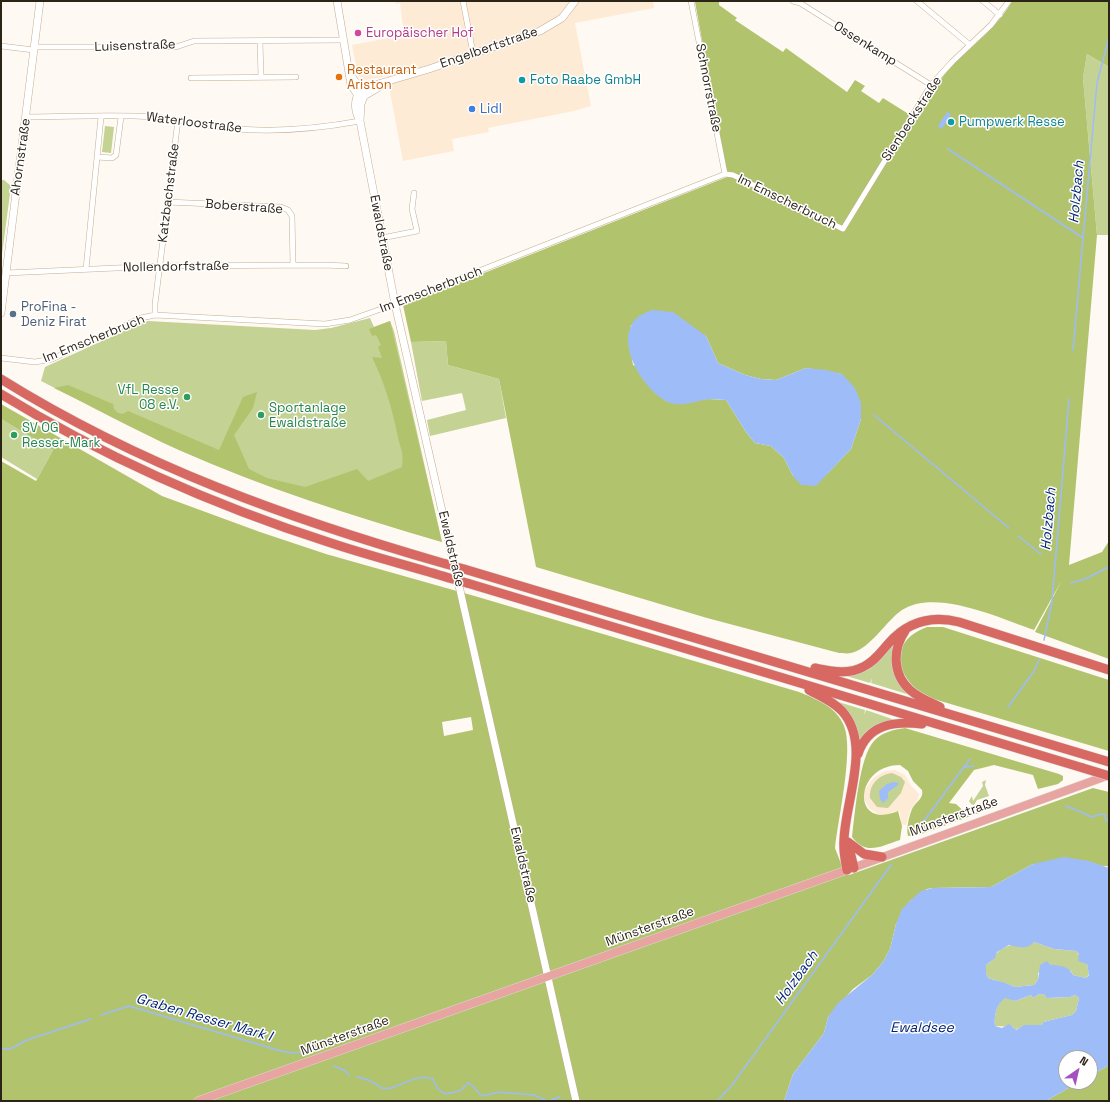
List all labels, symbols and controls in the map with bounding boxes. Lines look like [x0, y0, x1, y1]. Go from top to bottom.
street label: Ossenkamp [830, 18, 900, 70]
street label: Engelbertstraße [438, 24, 540, 72]
place label: Europäischer Hof [366, 25, 474, 41]
marker: Europäischer Hof [353, 28, 363, 38]
street label: Luisenstraße [94, 37, 176, 55]
street label: Schnorrstraße [692, 42, 724, 134]
place label: Restaurant Ariston [347, 62, 417, 93]
marker: Restaurant Ariston [334, 72, 344, 82]
place label: Foto Raabe GmbH [530, 72, 641, 88]
street label: Sienbeckstraße [879, 74, 945, 164]
marker: Foto Raabe GmbH [517, 75, 527, 85]
place label: Lidl [480, 101, 502, 117]
marker: Lidl [467, 104, 477, 114]
street label: Waterloostraße [145, 109, 243, 137]
place label: Pumpwerk Resse [959, 114, 1065, 130]
street label: Ahornstraße [8, 117, 34, 197]
marker: Pumpwerk Resse [946, 117, 956, 127]
street label: Katzbachstraße [155, 142, 183, 244]
water label: Holzbach [1066, 160, 1088, 224]
street label: Im Emscherbruch [735, 171, 839, 233]
street label: Ewaldstraße [366, 194, 396, 272]
street label: Boberstraße [204, 196, 284, 218]
street label: Nollendorfstraße [123, 258, 229, 276]
street label: Im Emscherbruch [378, 263, 484, 317]
place label: ProFina - Deniz Firat [21, 299, 87, 330]
marker: ProFina - Deniz Firat [8, 309, 18, 319]
street label: Im Emscherbruch [41, 311, 147, 367]
place label: VfL Resse 08 e.V. [118, 382, 179, 413]
marker: VfL Resse 08 e.V. [182, 392, 192, 402]
place label: Sportanlage Ewaldstraße [269, 400, 346, 431]
marker: Sportanlage Ewaldstraße [256, 410, 266, 420]
place label: SV OG Resser-Mark [22, 420, 100, 451]
marker: SV OG Resser-Mark [9, 430, 19, 440]
water label: Holzbach [1038, 487, 1060, 551]
street label: Ewaldstraße [435, 510, 467, 588]
street label: Münsterstraße [908, 794, 1000, 840]
street label: Ewaldstraße [507, 826, 539, 904]
street label: Münsterstraße [604, 904, 696, 950]
water label: Holzbach [772, 948, 822, 1008]
water label: Graben Resser Mark I [134, 991, 274, 1045]
street label: Münsterstraße [299, 1013, 391, 1059]
water label: Ewaldsee [890, 1020, 954, 1036]
north arrow [1058, 1050, 1098, 1090]
text: N [1077, 1053, 1091, 1069]

